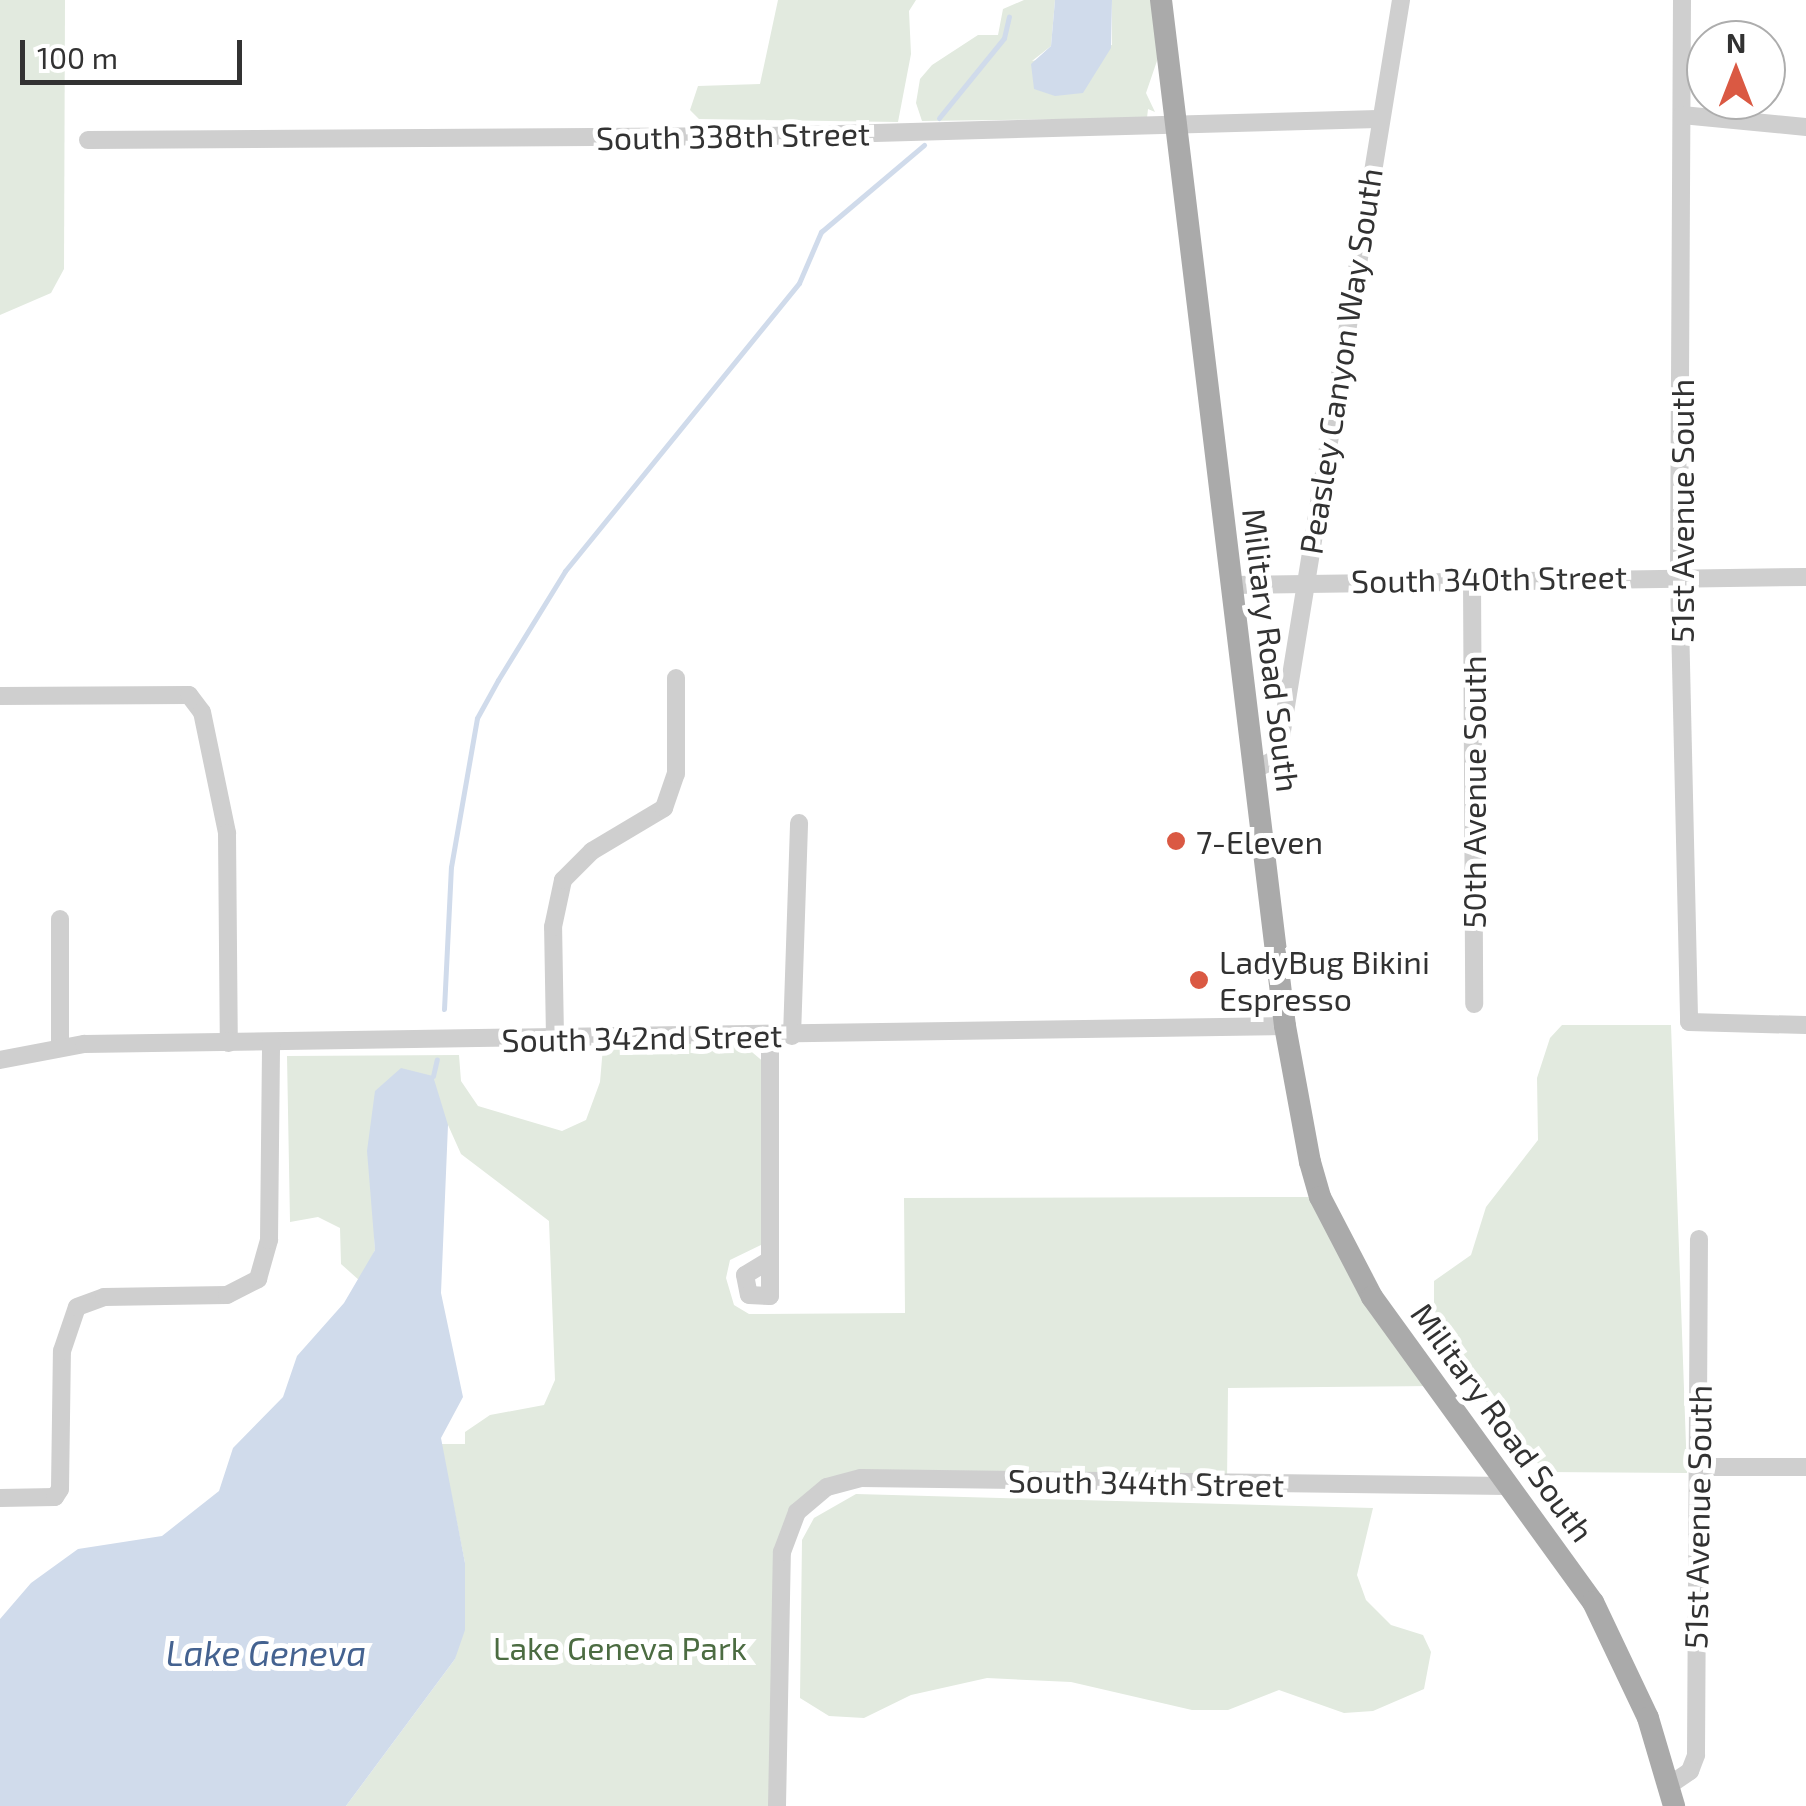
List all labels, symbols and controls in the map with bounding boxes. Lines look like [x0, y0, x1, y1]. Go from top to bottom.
scale bar [25, 20, 248, 82]
north arrow [1686, 20, 1786, 120]
text: N [1726, 25, 1746, 59]
text: 100 m [37, 39, 118, 75]
street label: South 338th Street [596, 113, 870, 157]
street label: Peasley Canyon Way South [1290, 164, 1390, 558]
street label: 51st Avenue South [1662, 379, 1700, 643]
street label: Military Road South [1236, 506, 1308, 794]
street label: South 340th Street [1351, 556, 1627, 600]
street label: 50th Avenue South [1454, 655, 1492, 929]
place label: 7-Eleven [1196, 822, 1323, 860]
marker: 7-Eleven [1165, 830, 1187, 852]
place label: LadyBug Bikini Espresso [1219, 943, 1430, 1018]
marker: LadyBug Bikini Espresso [1188, 969, 1210, 991]
street label: South 342nd Street [501, 1015, 783, 1059]
street label: Military Road South [1403, 1295, 1603, 1549]
street label: 51st Avenue South [1675, 1384, 1719, 1650]
street label: South 344th Street [1008, 1460, 1284, 1504]
park label: Lake Geneva Park [493, 1628, 747, 1666]
water label: Lake Geneva [166, 1631, 366, 1673]

